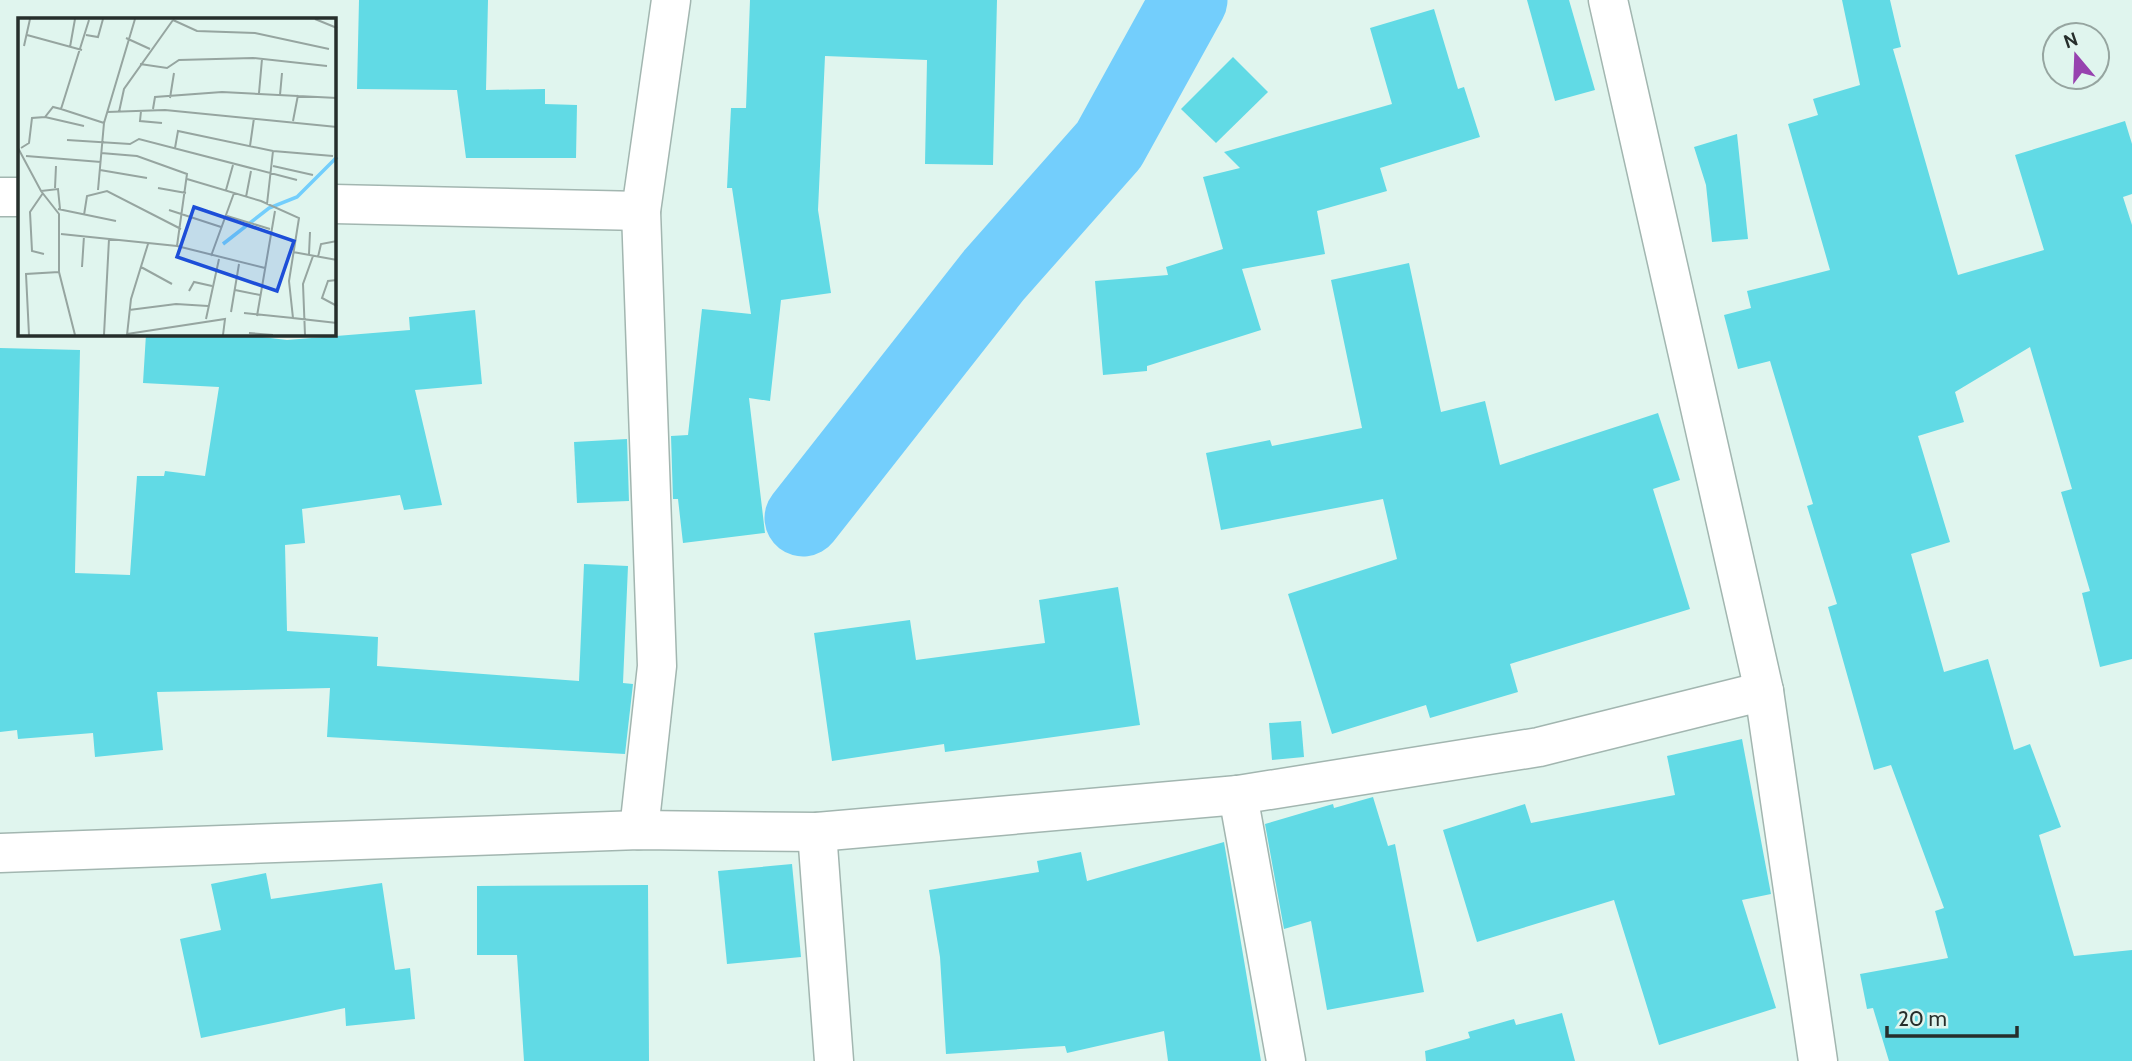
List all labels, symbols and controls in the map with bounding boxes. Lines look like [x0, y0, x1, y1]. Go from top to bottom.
inset map [18, 18, 336, 336]
north arrow [2041, 21, 2111, 91]
text: N [2061, 27, 2081, 53]
scale bar [1887, 995, 2016, 1038]
text: 20 m [1898, 1006, 1947, 1031]

